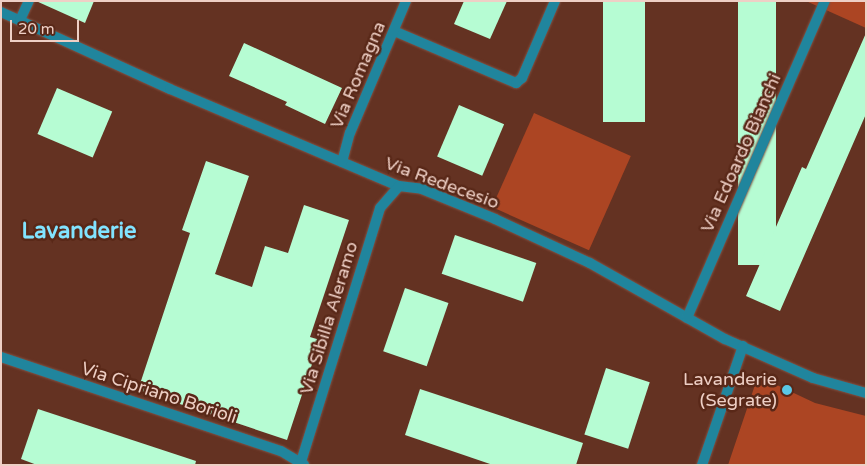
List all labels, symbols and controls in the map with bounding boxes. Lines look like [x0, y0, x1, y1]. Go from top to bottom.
scale bar [12, 10, 81, 42]
street label: Via Romagna [326, 18, 390, 132]
text: 20 m [18, 20, 55, 38]
street label: Via Edoardo Bianchi [696, 70, 786, 236]
street label: Via Redecesio [382, 152, 502, 214]
district label: Lavanderie [22, 219, 136, 245]
street label: Via Sibilla Aleramo [295, 239, 363, 397]
street label: Via Cipriano Borioli [78, 358, 240, 428]
place label: Lavanderie (Segrate) [683, 369, 777, 412]
marker: Lavanderie (Segrate) [781, 384, 793, 396]

